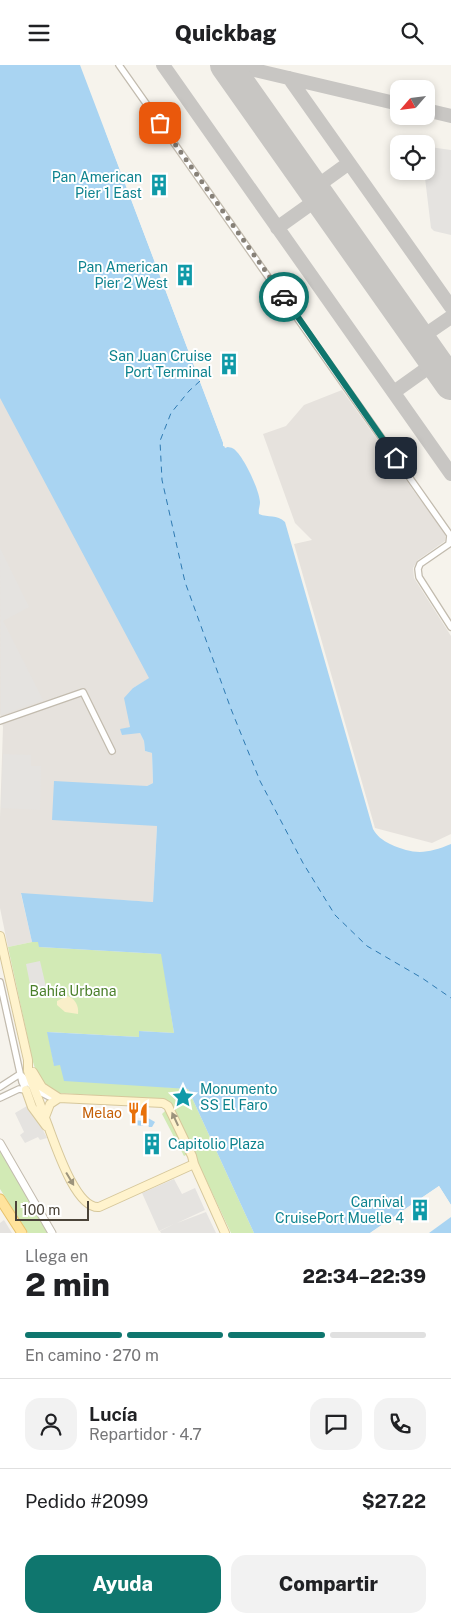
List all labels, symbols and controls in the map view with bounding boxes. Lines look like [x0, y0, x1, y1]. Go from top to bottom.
icon: menu [25, 19, 53, 47]
icon: search [398, 19, 426, 47]
text: Quickbag [175, 20, 276, 46]
north arrow [390, 80, 435, 125]
map controls [390, 80, 435, 180]
pin [139, 102, 181, 144]
icon: bag [146, 109, 174, 137]
button: locate [390, 135, 435, 180]
place label: Pan American Pier 1 East [52, 169, 142, 201]
building icon: Pan American Pier 1 East [146, 172, 172, 198]
place label: Pan American Pier 2 West [78, 259, 168, 291]
building icon: Pan American Pier 2 West [172, 262, 198, 288]
courier [259, 272, 309, 322]
icon: car [270, 283, 298, 311]
place label: San Juan Cruise Port Terminal [109, 348, 212, 380]
building icon: San Juan Cruise Port Terminal [216, 351, 242, 377]
pin [375, 437, 417, 479]
icon: home [382, 444, 410, 472]
park label: Bahía Urbana [30, 983, 116, 999]
place label: Monumento SS El Faro [200, 1081, 278, 1113]
place icon: Monumento SS El Faro [170, 1084, 196, 1110]
restaurant icon: Melao [125, 1100, 151, 1126]
place label: Melao [82, 1105, 122, 1121]
one-way arrow [171, 1112, 179, 1126]
building icon: Capitolio Plaza [139, 1131, 165, 1157]
place label: Capitolio Plaza [168, 1136, 264, 1152]
one-way arrow [65, 1172, 74, 1185]
place label: Carnival CruisePort Muelle 4 [275, 1194, 404, 1226]
building icon: Carnival CruisePort Muelle 4 [407, 1197, 433, 1223]
scale bar [15, 1198, 89, 1221]
text: 100 m [22, 1202, 60, 1218]
text: Llega en [25, 1247, 88, 1266]
text: 22:34–22:39 [303, 1265, 426, 1287]
text: 2 min [25, 1266, 110, 1303]
text: En camino · 270 m [25, 1346, 159, 1365]
button: person [25, 1398, 77, 1450]
button: chat [310, 1398, 362, 1450]
button: phone [374, 1398, 426, 1450]
text: Lucía [89, 1403, 138, 1425]
text: Repartidor · 4.7 [89, 1425, 202, 1444]
text: Pedido #2099 [25, 1490, 148, 1512]
text: $27.22 [362, 1490, 426, 1512]
button: Ayuda [25, 1555, 221, 1613]
button: Compartir [231, 1555, 426, 1613]

